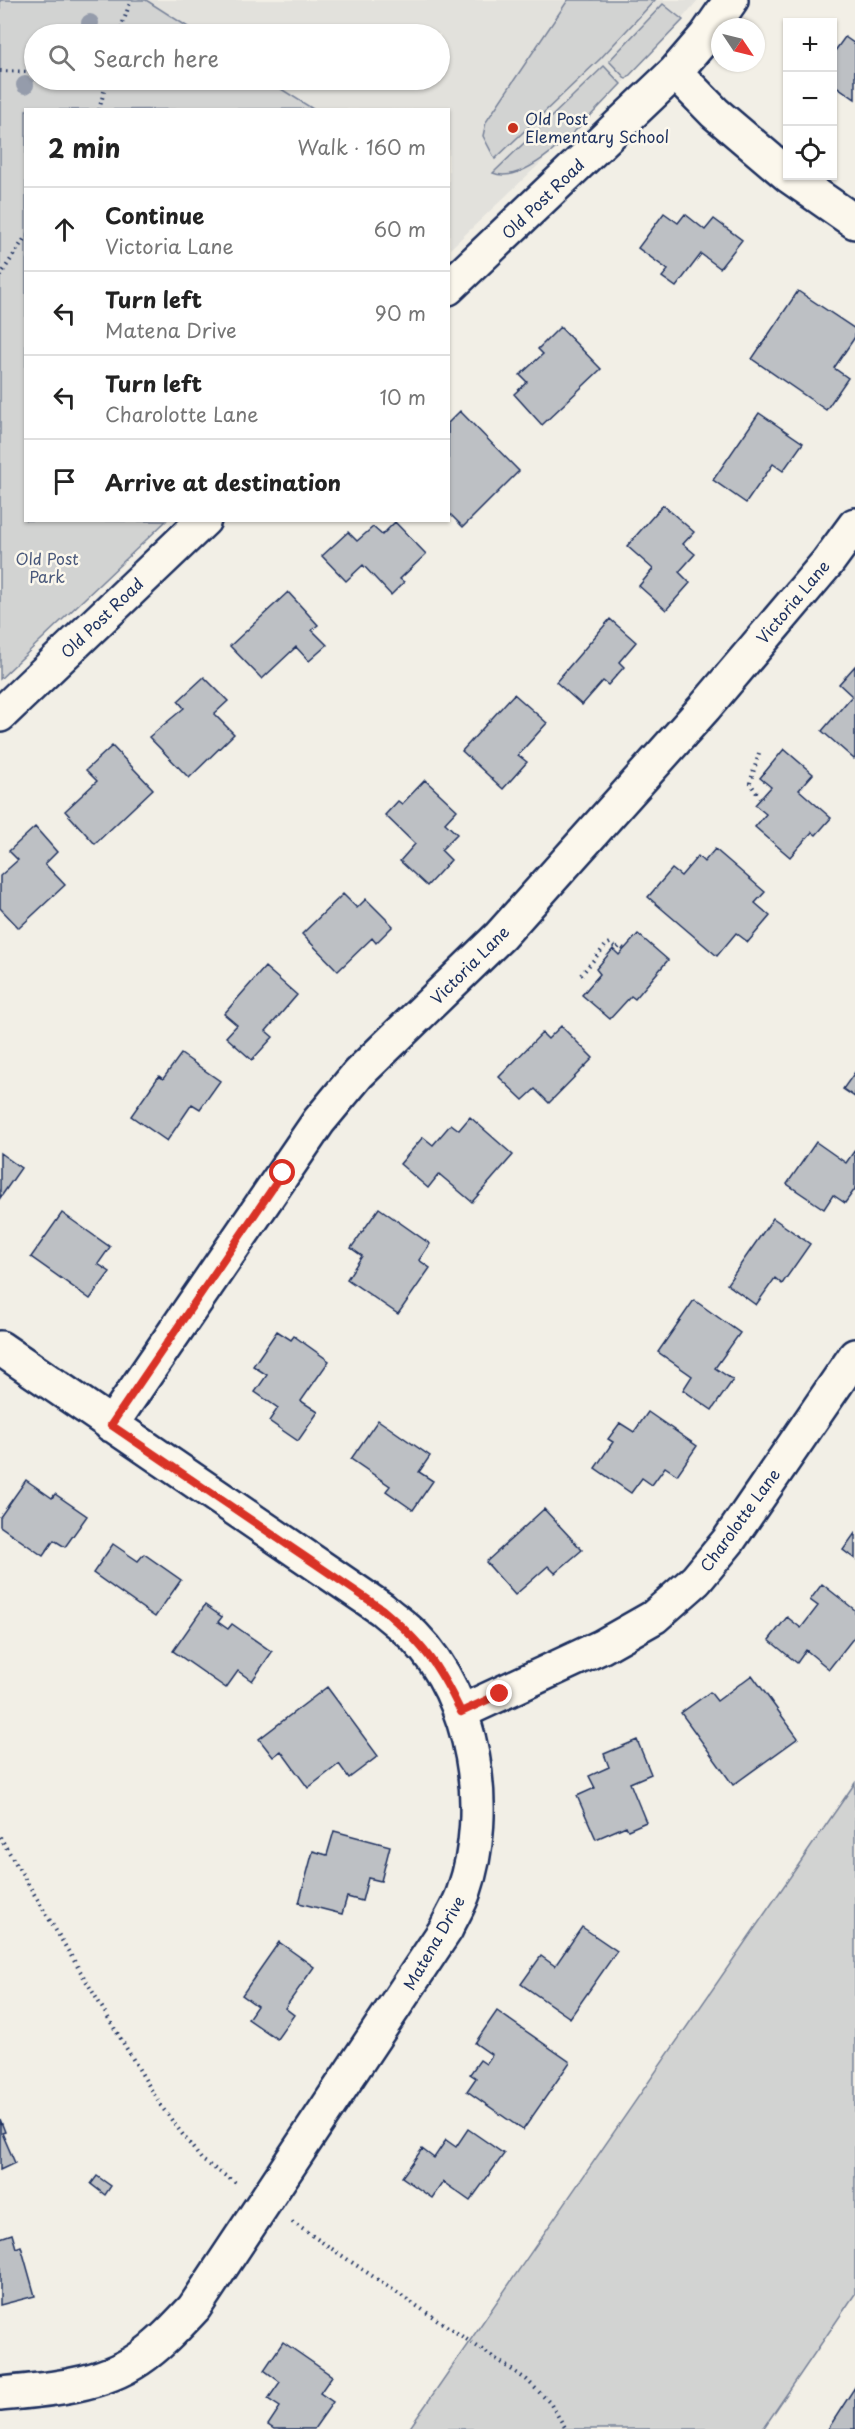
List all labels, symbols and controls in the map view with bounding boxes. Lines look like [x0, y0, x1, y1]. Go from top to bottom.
north arrow [711, 18, 765, 72]
map controls [783, 18, 837, 180]
button: + [783, 18, 837, 72]
search box [24, 24, 450, 90]
icon: search [45, 41, 78, 74]
text: Search here [93, 41, 219, 74]
button: − [783, 72, 837, 126]
place label: Old Post Elementary School [525, 106, 669, 148]
marker: Old Post Elementary School [506, 121, 520, 135]
button: locate [783, 126, 837, 180]
text: 2 min [48, 128, 121, 167]
text: Walk · 160 m [298, 132, 426, 162]
street label: Old Post Road [495, 152, 589, 244]
text: Continue [105, 198, 204, 231]
icon: ahead [48, 213, 81, 246]
text: 60 m [374, 214, 426, 244]
text: Victoria Lane [105, 231, 234, 261]
text: Turn left [105, 282, 202, 315]
icon: left [48, 297, 81, 330]
text: 90 m [375, 298, 426, 328]
text: Matena Drive [105, 315, 237, 345]
text: Turn left [105, 366, 202, 399]
icon: left [48, 381, 81, 414]
text: 10 m [379, 382, 426, 412]
text: Charolotte Lane [105, 399, 258, 429]
icon: arrive [48, 465, 81, 498]
text: Arrive at destination [105, 465, 341, 498]
park label: Old Post Park [15, 546, 79, 588]
street label: Victoria Lane [750, 554, 835, 649]
street label: Old Post Road [54, 571, 148, 663]
street label: Victoria Lane [424, 919, 514, 1009]
route start [269, 1159, 295, 1185]
street label: Charolotte Lane [693, 1463, 785, 1576]
route end [486, 1680, 512, 1706]
street label: Matena Drive [396, 1891, 470, 1994]

